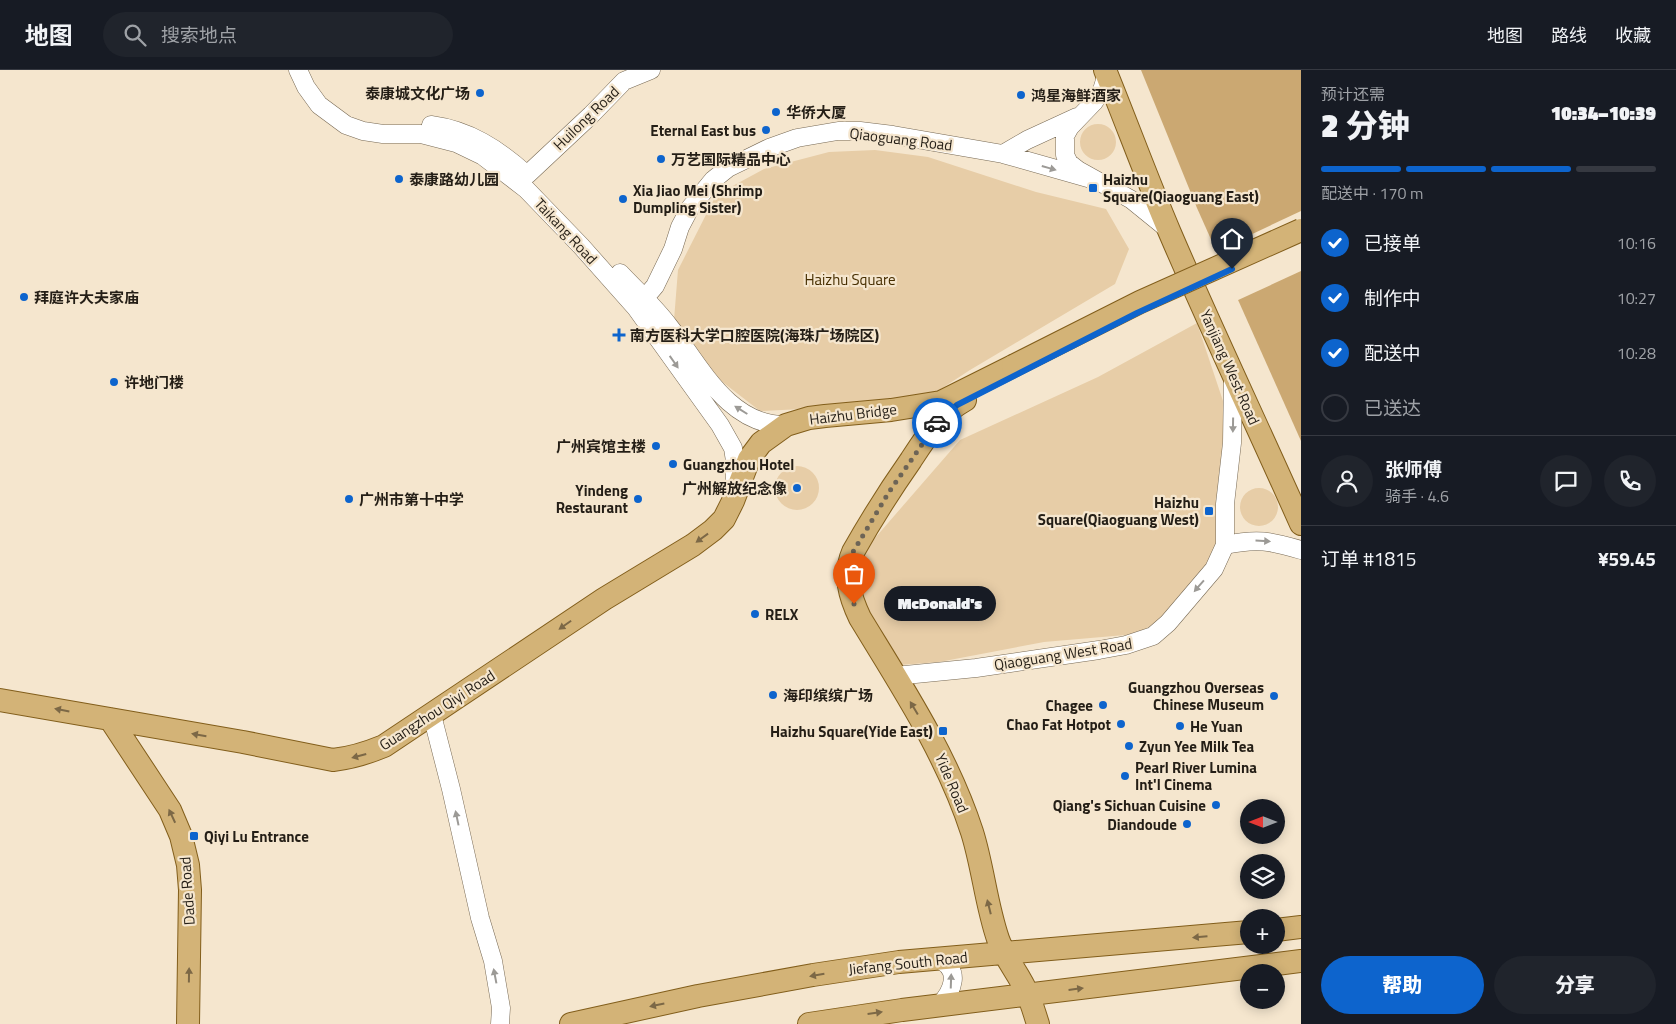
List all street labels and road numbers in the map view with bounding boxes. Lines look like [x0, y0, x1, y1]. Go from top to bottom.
street label: Huilong Road [548, 80, 624, 156]
street label: Qiaoguang Road [848, 121, 954, 157]
street label: Taikang Road [529, 193, 603, 269]
street label: Yanjiang West Road [1194, 305, 1266, 429]
street label: Haizhu Bridge [808, 397, 898, 431]
street label: Qiaoguang West Road [992, 632, 1134, 676]
street label: Guangzhou Qiyi Road [375, 664, 499, 756]
street label: Yide Road [929, 750, 975, 816]
street label: Dade Road [173, 856, 201, 926]
street label: Jiefang South Road [847, 945, 969, 981]

